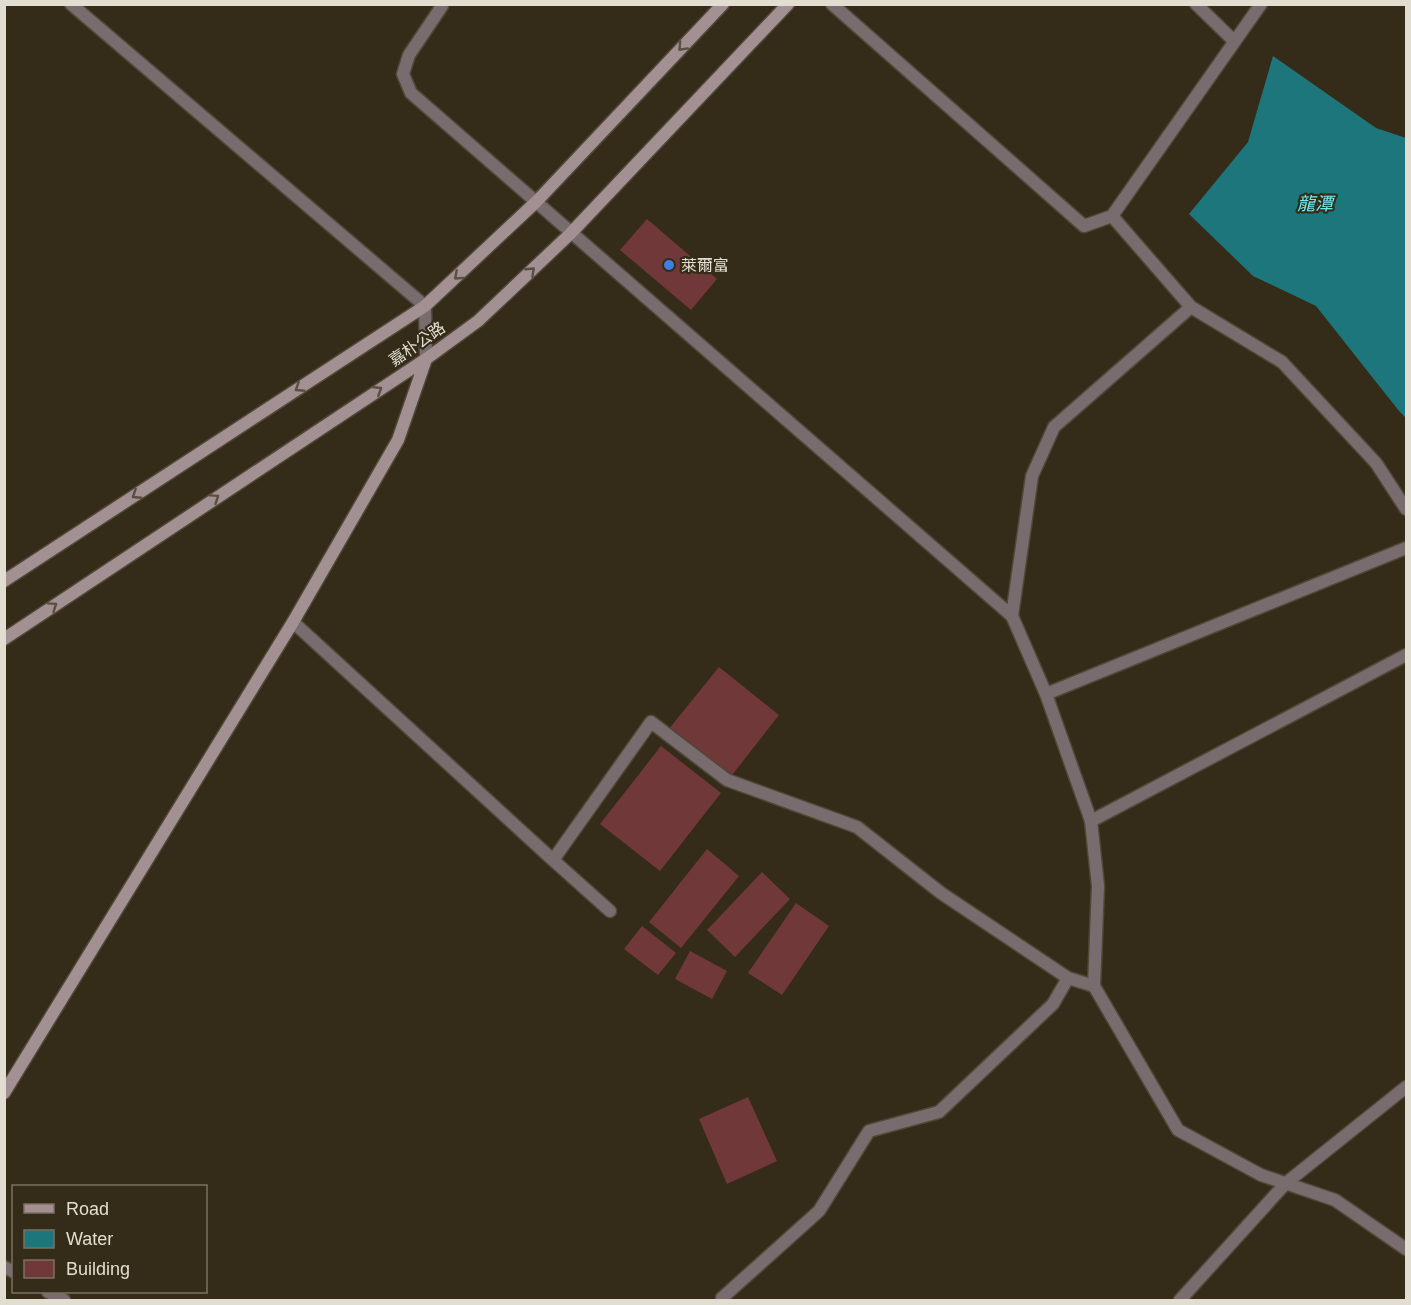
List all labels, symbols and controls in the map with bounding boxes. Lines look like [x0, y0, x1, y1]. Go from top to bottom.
one-way arrow [679, 40, 690, 51]
water label: 龍潭 [1297, 194, 1336, 214]
place label: 萊爾富 [681, 257, 729, 274]
marker: 萊爾富 [662, 258, 676, 272]
one-way arrow [525, 267, 535, 278]
one-way arrow [454, 269, 465, 280]
street label: 嘉朴公路 [386, 319, 448, 369]
one-way arrow [295, 381, 305, 393]
one-way arrow [371, 386, 382, 397]
one-way arrow [132, 488, 142, 500]
one-way arrow [209, 494, 220, 505]
one-way arrow [46, 602, 57, 613]
legend [12, 1185, 207, 1293]
text: Road [66, 1199, 109, 1219]
text: Water [66, 1229, 113, 1249]
text: Building [66, 1259, 130, 1279]

